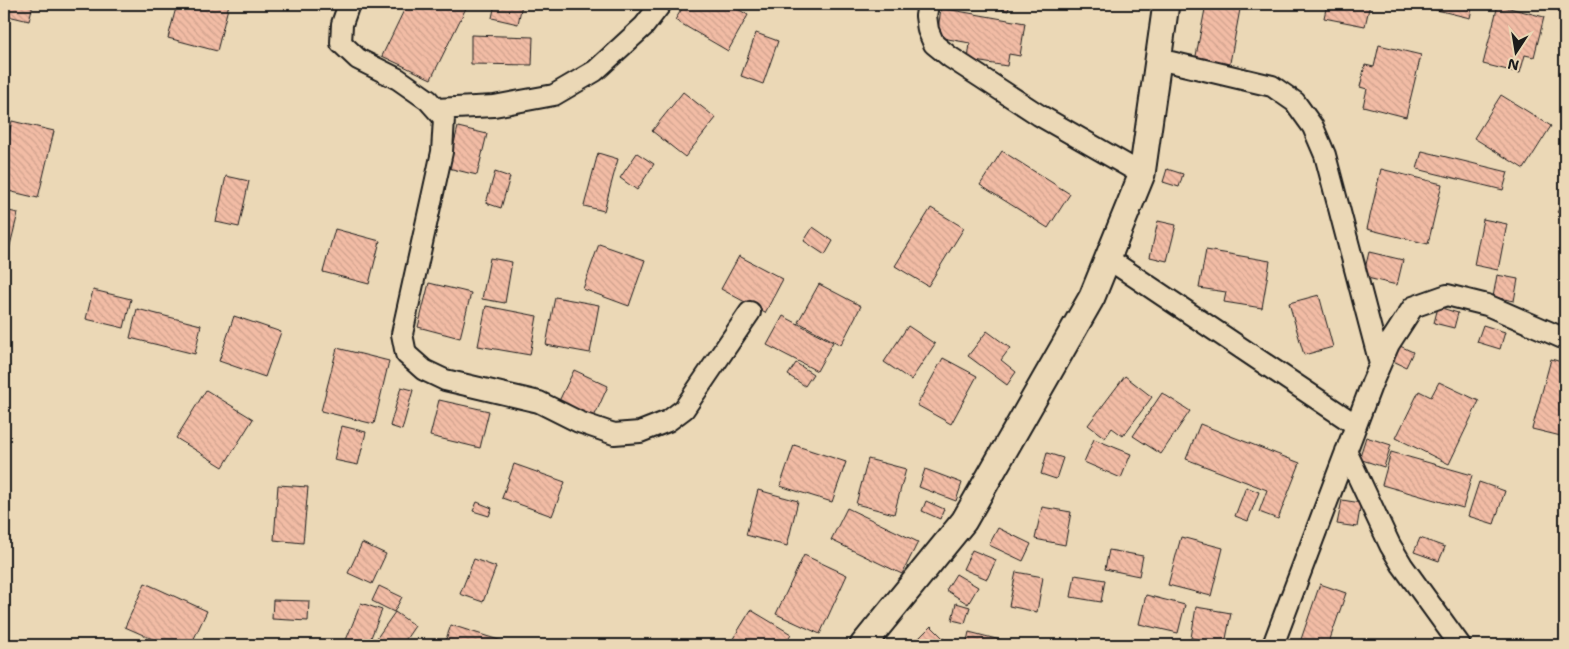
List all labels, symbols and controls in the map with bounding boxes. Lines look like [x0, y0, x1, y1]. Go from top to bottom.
north arrow [1492, 28, 1542, 78]
text: N [1506, 55, 1521, 75]

